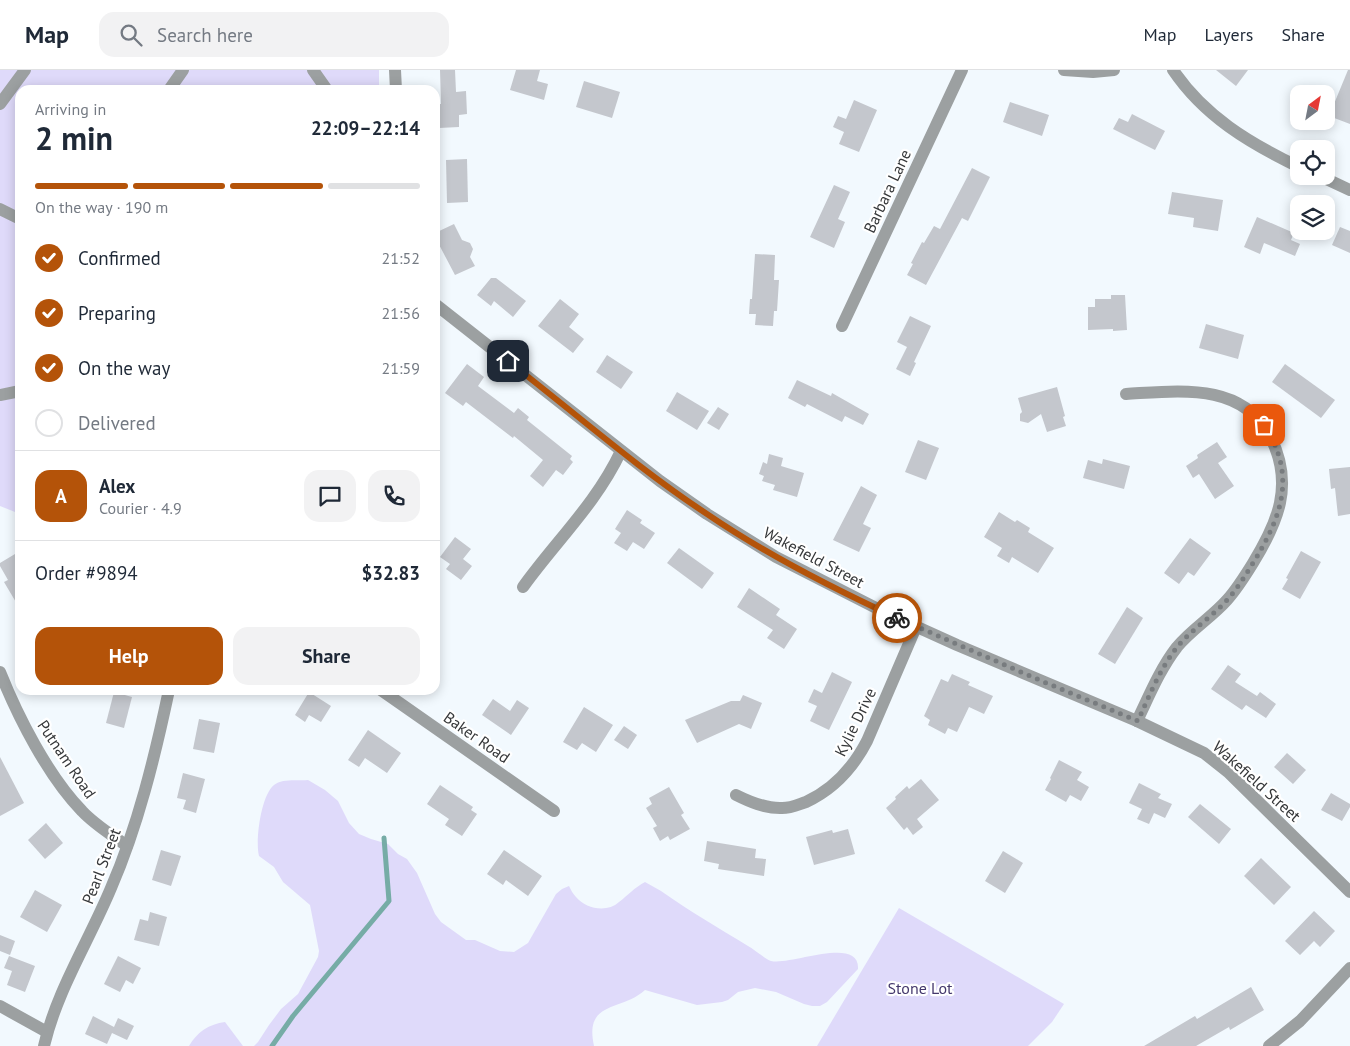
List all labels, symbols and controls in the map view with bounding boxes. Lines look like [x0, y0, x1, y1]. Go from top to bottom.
search box [99, 12, 449, 57]
text: Map [25, 19, 69, 50]
icon: search [117, 21, 145, 49]
text: Search here [157, 23, 253, 47]
text: Map [1144, 23, 1176, 46]
text: Layers [1204, 23, 1253, 46]
text: Share [1281, 23, 1325, 46]
north arrow [1290, 85, 1335, 130]
map controls [1290, 85, 1335, 240]
text: Arriving in [35, 99, 106, 119]
text: 22:09–22:14 [311, 116, 420, 140]
text: 2 min [35, 117, 113, 159]
button: locate [1290, 140, 1335, 185]
street label: Barbara Lane [859, 146, 915, 236]
button: layers [1290, 195, 1335, 240]
text: On the way · 190 m [35, 197, 168, 217]
icon: check [35, 244, 63, 272]
text: Confirmed [78, 246, 161, 270]
text: 21:52 [382, 248, 420, 268]
icon: check [35, 299, 63, 327]
text: Preparing [78, 301, 156, 325]
text: 21:56 [382, 303, 420, 323]
pin [487, 340, 529, 382]
icon: home [494, 347, 522, 375]
icon: check [35, 354, 63, 382]
text: On the way [78, 356, 170, 380]
text: 21:59 [382, 358, 420, 378]
pin [1243, 404, 1285, 446]
text: Delivered [78, 411, 156, 435]
icon: bag [1250, 411, 1278, 439]
button: chat [304, 470, 356, 522]
button: phone [368, 470, 420, 522]
text: Alex [99, 474, 135, 498]
text: A [55, 484, 67, 508]
text: Courier · 4.9 [99, 498, 182, 518]
street label: Wakefield Street [760, 522, 868, 592]
text: Order #9894 [35, 561, 138, 585]
text: $32.83 [361, 561, 420, 585]
courier [872, 593, 922, 643]
icon: bike [883, 604, 911, 632]
button: Help [35, 627, 223, 685]
button: Share [233, 627, 420, 685]
street label: Kylie Drive [830, 685, 880, 759]
street label: Baker Road [440, 707, 514, 767]
street label: Putnam Road [33, 716, 101, 802]
street label: Wakefield Street [1209, 736, 1305, 826]
street label: Pearl Street [77, 825, 125, 907]
park label: Stone Lot [888, 978, 953, 998]

